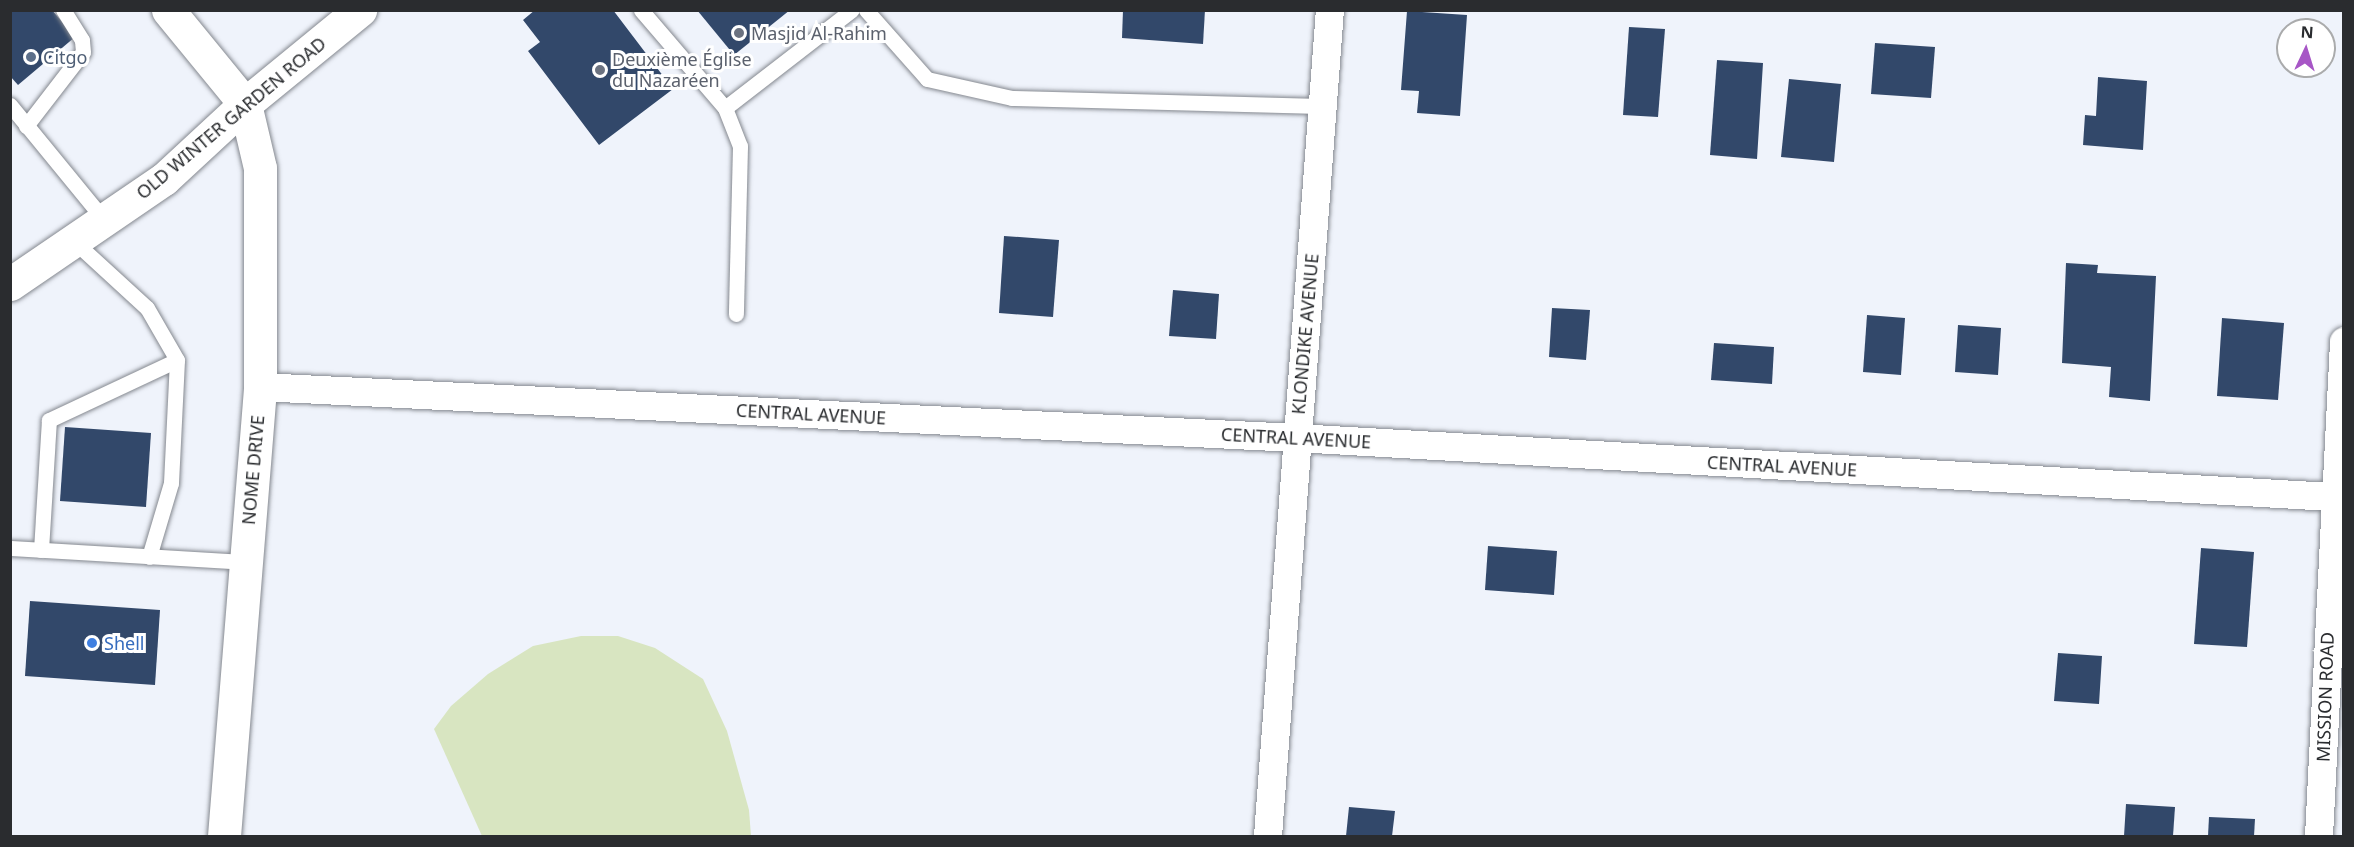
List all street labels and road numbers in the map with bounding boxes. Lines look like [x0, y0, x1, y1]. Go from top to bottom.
street label: OLD WINTER GARDEN ROAD [132, 32, 330, 204]
street label: KLONDIKE AVENUE [1287, 253, 1323, 415]
street label: CENTRAL AVENUE [735, 399, 887, 429]
street label: NOME DRIVE [237, 414, 269, 526]
street label: CENTRAL AVENUE [1220, 423, 1372, 453]
street label: CENTRAL AVENUE [1706, 451, 1858, 481]
street label: MISSION ROAD [2312, 632, 2338, 762]

